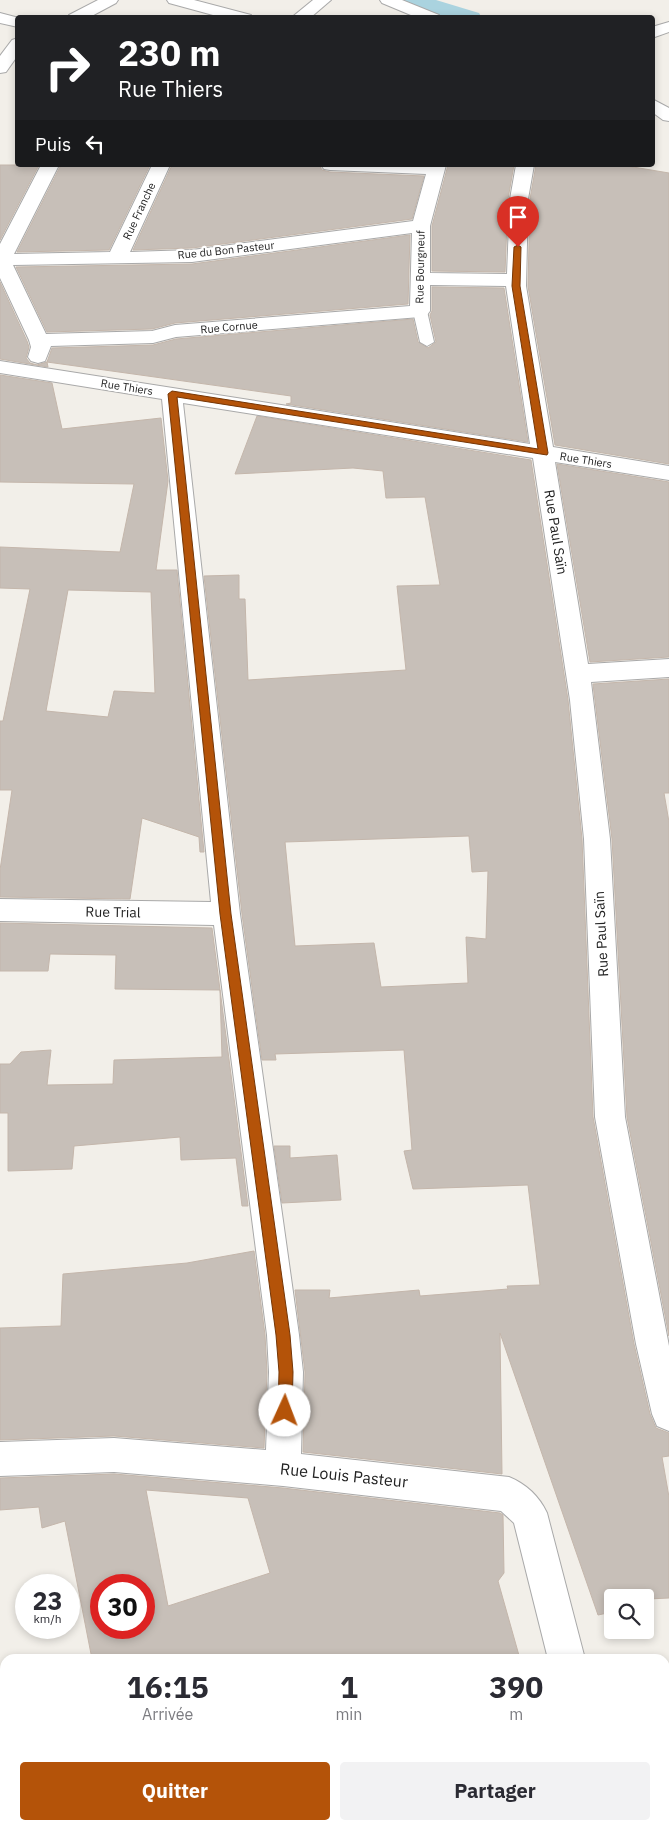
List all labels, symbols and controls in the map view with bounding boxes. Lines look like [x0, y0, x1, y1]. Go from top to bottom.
text: 230 m [118, 30, 221, 76]
icon: right [35, 35, 100, 100]
text: Rue Thiers [118, 74, 223, 103]
icon: left [81, 130, 109, 158]
text: Puis [35, 132, 71, 156]
street label: Rue Franche [120, 180, 158, 242]
pin [497, 196, 539, 247]
icon: arrive [504, 203, 532, 231]
street label: Rue Bourgneuf [412, 230, 428, 304]
street label: Rue du Bon Pasteur [177, 238, 275, 262]
street label: Rue Cornue [200, 318, 258, 336]
street label: Rue Thiers [100, 376, 154, 398]
street label: Rue Thiers [559, 449, 613, 471]
street label: Rue Paul Saïn [540, 488, 572, 576]
street label: Rue Paul Saïn [590, 891, 612, 977]
street label: Rue Trial [85, 903, 141, 921]
position arrow [258, 1384, 310, 1436]
street label: Rue Louis Pasteur [279, 1458, 409, 1492]
speed limit sign: 30 [90, 1574, 155, 1639]
text: 23 [32, 1584, 63, 1617]
map controls [604, 1589, 654, 1639]
button: search [604, 1589, 654, 1639]
text: km/h [33, 1611, 62, 1626]
text: 16:15 [127, 1667, 209, 1706]
text: 1 [340, 1667, 358, 1706]
text: 390 [489, 1667, 543, 1706]
text: Arrivée [142, 1704, 193, 1724]
text: min [335, 1704, 362, 1724]
text: m [509, 1704, 523, 1724]
button: Quitter [20, 1762, 330, 1820]
button: Partager [340, 1762, 650, 1820]

